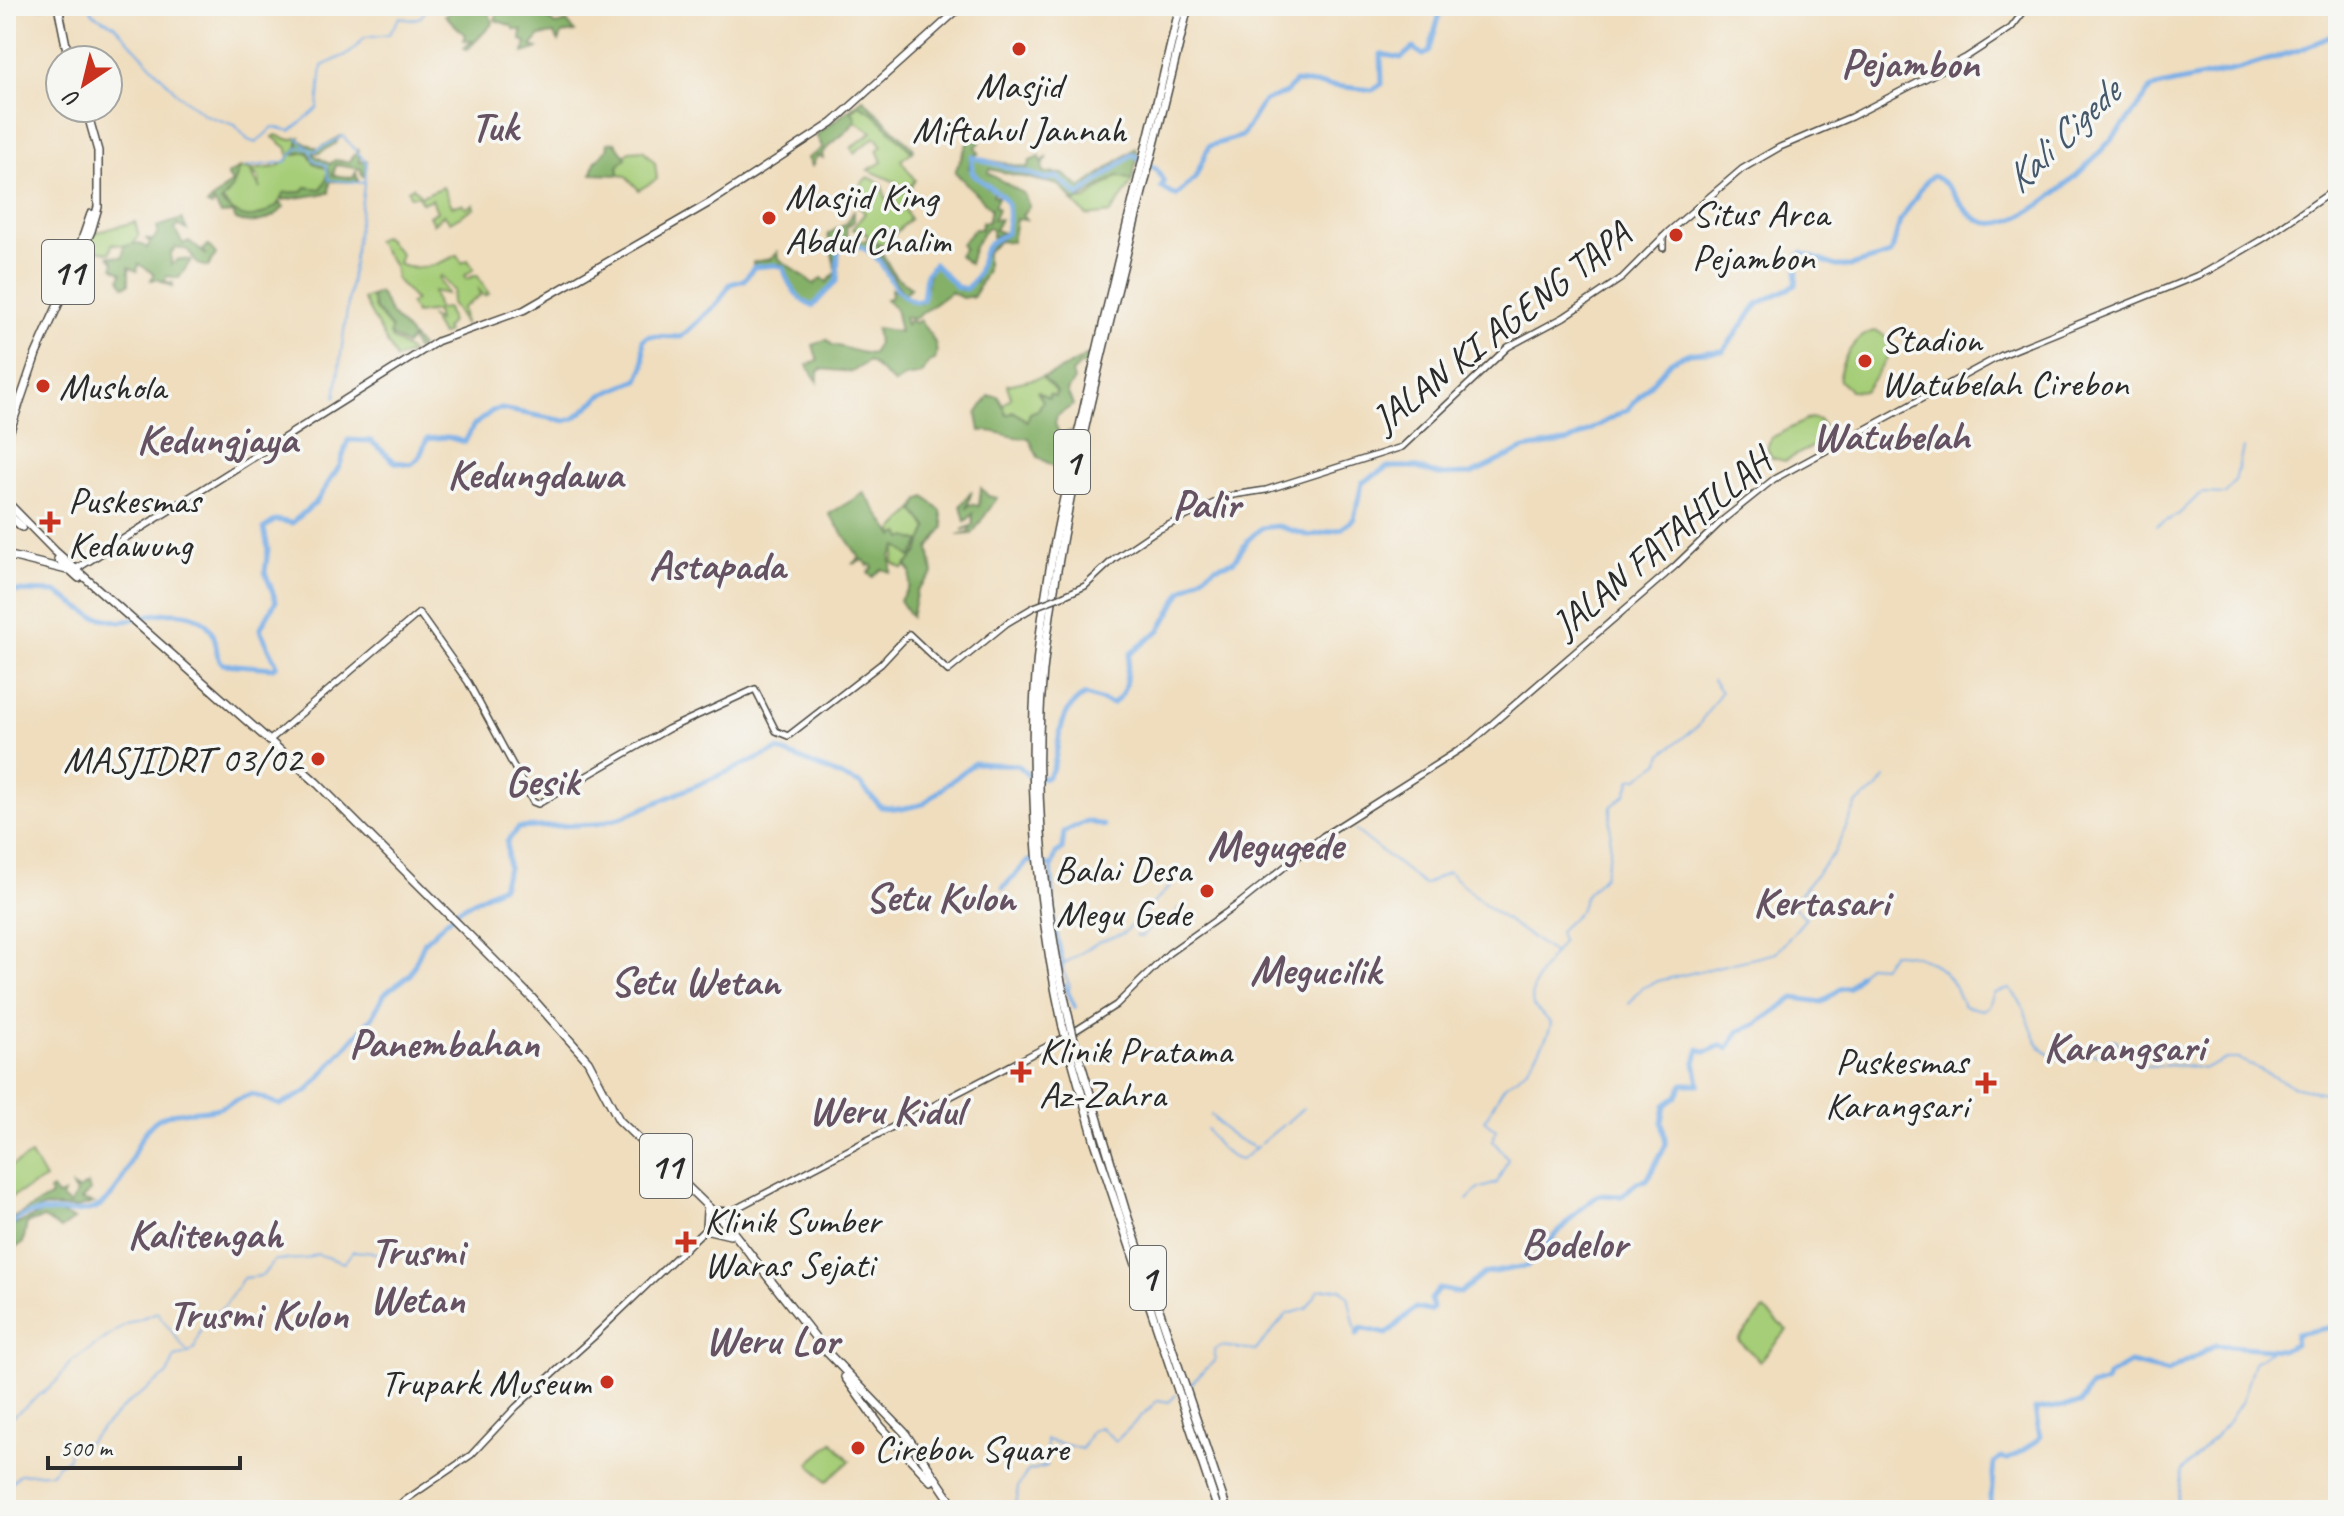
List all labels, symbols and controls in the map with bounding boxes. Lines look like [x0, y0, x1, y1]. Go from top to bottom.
district label: Pejambon [1841, 37, 1981, 90]
marker: Masjid Miftahul Jannah [1010, 40, 1028, 58]
north arrow [44, 44, 124, 124]
place label: Masjid Miftahul Jannah [912, 62, 1128, 153]
water label: Kali Cigede [1993, 64, 2135, 203]
text: U [57, 83, 85, 114]
district label: Tuk [470, 100, 522, 153]
place label: Masjid King Abdul Chalim [785, 173, 953, 264]
place label: Situs Arca Pejambon [1692, 190, 1832, 281]
marker: Masjid King Abdul Chalim [760, 209, 778, 227]
street label: JALAN KI AGENG TAPA [1361, 210, 1641, 444]
marker: Situs Arca Pejambon [1667, 226, 1685, 244]
road number: 11 [42, 240, 94, 304]
place label: Stadion Watubelah Cirebon [1881, 316, 2130, 407]
marker: Stadion Watubelah Cirebon [1856, 352, 1874, 370]
place label: Mushola [59, 363, 169, 410]
marker: Mushola [34, 377, 52, 395]
district label: Watubelah [1812, 410, 1972, 463]
district label: Kedungjaya [137, 413, 300, 466]
road number: 1 [1054, 430, 1090, 494]
street label: JALAN FATAHILLAH [1541, 435, 1784, 649]
district label: Kedungdawa [447, 448, 626, 501]
place label: Puskesmas Kedawung [68, 477, 204, 568]
district label: Palir [1172, 478, 1244, 531]
marker: Puskesmas Kedawung [39, 511, 61, 533]
district label: Astapada [649, 539, 788, 592]
place label: MASJIDRT 03/02 [63, 736, 305, 783]
marker: MASJIDRT 03/02 [309, 750, 327, 768]
district label: Gesik [505, 755, 582, 808]
district label: Megugede [1207, 819, 1347, 872]
place label: Balai Desa Megu Gede [1054, 846, 1194, 937]
district label: Setu Kulon [865, 871, 1018, 924]
district label: Kertasari [1753, 876, 1895, 929]
marker: Balai Desa Megu Gede [1198, 882, 1216, 900]
district label: Megucilik [1250, 944, 1384, 997]
district label: Setu Wetan [610, 955, 783, 1008]
district label: Panembahan [349, 1017, 540, 1070]
district label: Karangsari [2044, 1021, 2210, 1074]
place label: Klinik Pratama Az-Zahra [1039, 1027, 1234, 1118]
place label: Puskesmas Karangsari [1825, 1038, 1972, 1129]
marker: Klinik Pratama Az-Zahra [1010, 1061, 1032, 1083]
marker: Puskesmas Karangsari [1975, 1072, 1997, 1094]
district label: Weru Kidul [809, 1084, 971, 1137]
road number: 11 [640, 1134, 692, 1198]
place label: Klinik Sumber Waras Sejati [704, 1197, 884, 1288]
district label: Kalitengah [128, 1208, 284, 1261]
district label: Bodelor [1521, 1217, 1632, 1270]
district label: Trusmi Wetan [369, 1225, 468, 1326]
marker: Klinik Sumber Waras Sejati [675, 1231, 697, 1253]
road number: 1 [1130, 1246, 1166, 1310]
district label: Trusmi Kulon [168, 1288, 349, 1341]
district label: Weru Lor [705, 1314, 843, 1367]
place label: Trupark Museum [380, 1359, 593, 1406]
marker: Trupark Museum [598, 1373, 616, 1391]
scale bar [48, 1420, 240, 1470]
place label: Cirebon Square [874, 1425, 1071, 1472]
text: 500 m [60, 1433, 114, 1463]
marker: Cirebon Square [849, 1439, 867, 1457]

